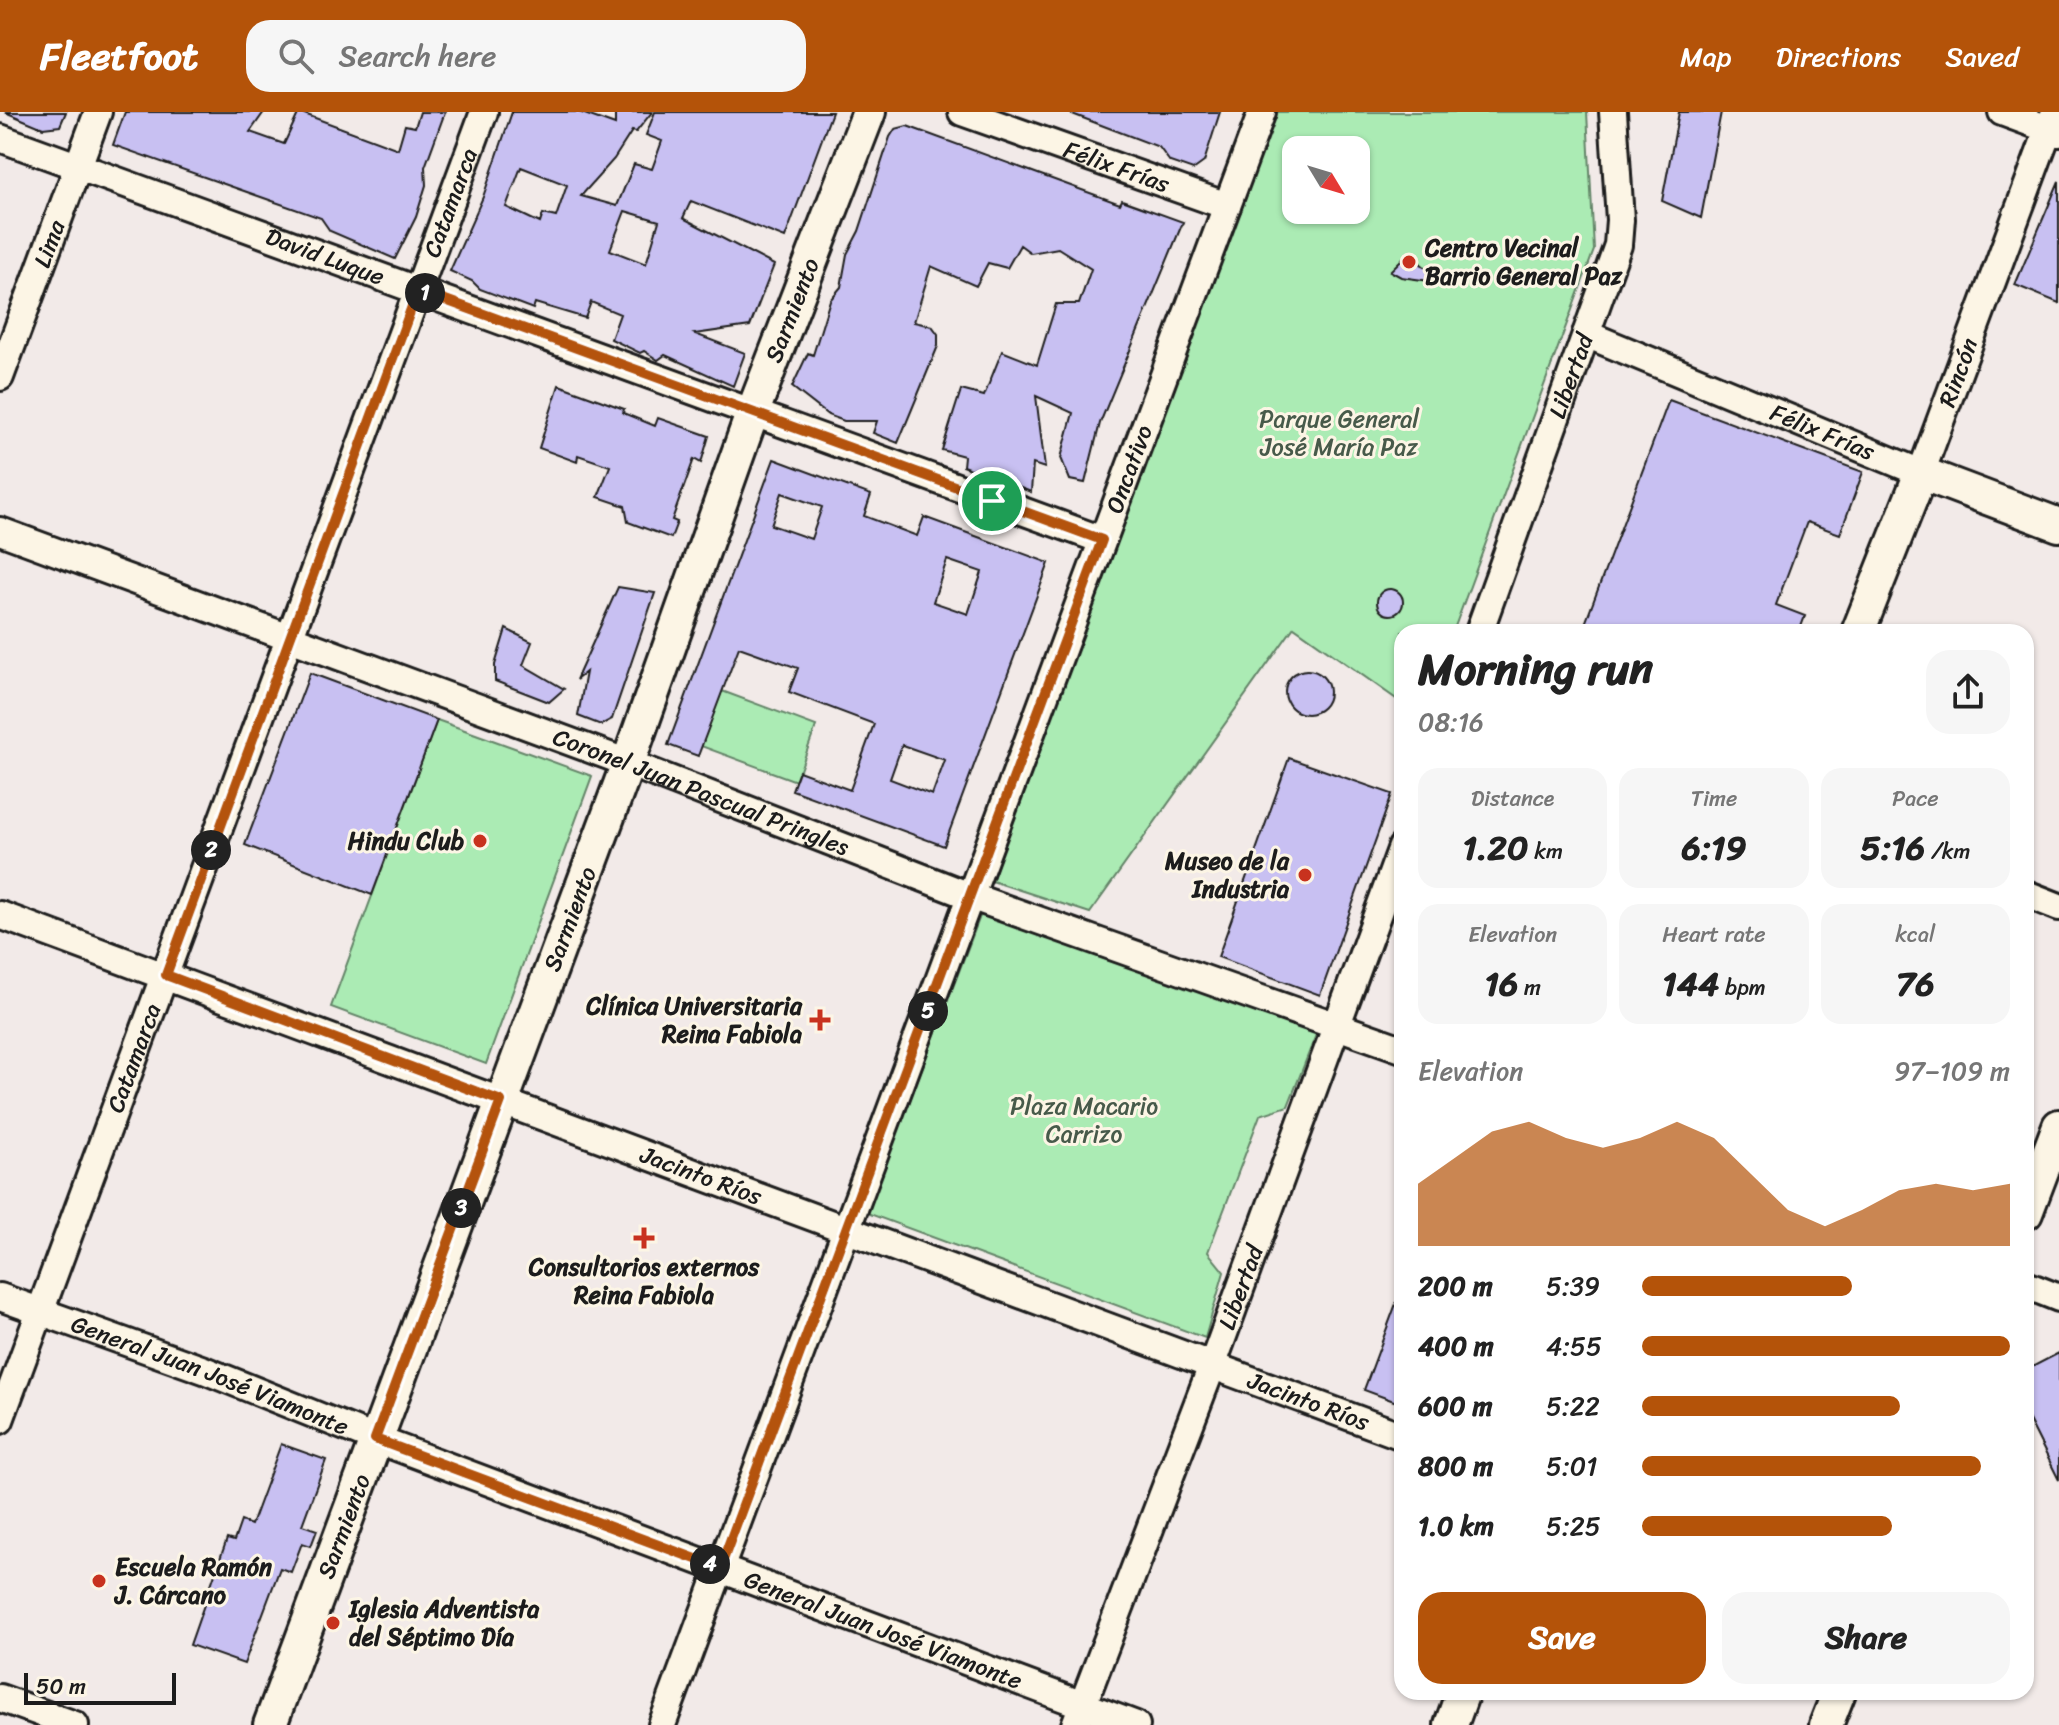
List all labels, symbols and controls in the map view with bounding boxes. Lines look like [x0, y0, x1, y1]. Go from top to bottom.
search box [246, 20, 806, 92]
text: Fleetfoot [40, 23, 198, 90]
text: Search here [338, 29, 496, 83]
text: Map [1680, 32, 1732, 81]
text: Directions [1776, 32, 1901, 81]
text: Saved [1945, 32, 2019, 81]
icon: search [274, 34, 318, 78]
street label: Félix Frías [1058, 129, 1176, 205]
north arrow [1282, 136, 1370, 224]
map controls [1282, 136, 1370, 224]
street label: Catamarca [411, 142, 490, 263]
street label: Lima [21, 213, 78, 274]
street label: David Luque [260, 216, 390, 298]
place label: Centro Vecinal Barrio General Paz [1424, 227, 1623, 297]
street label: Sarmiento [753, 252, 831, 369]
marker: Centro Vecinal Barrio General Paz [1400, 253, 1418, 271]
pin: 1 [405, 273, 445, 313]
text: 1 [420, 273, 430, 312]
street label: Libertad [1536, 326, 1606, 424]
street label: Rincón [1926, 332, 1990, 413]
street label: Félix Frías [1764, 392, 1882, 473]
park label: Parque General José María Paz [1259, 398, 1420, 468]
street label: Oncativo [1093, 419, 1165, 519]
pin [958, 467, 1026, 535]
icon: arrive [970, 479, 1014, 523]
text: Morning run [1418, 630, 1653, 708]
button: share [1926, 650, 2010, 734]
text: 08:16 [1418, 699, 1484, 745]
street label: Coronel Juan Pascual Pringles [547, 716, 856, 868]
text: Distance [1471, 779, 1554, 818]
text: Time [1691, 779, 1737, 818]
text: Pace [1892, 779, 1939, 818]
text: 1.20 [1463, 818, 1528, 878]
text: 6:19 [1681, 818, 1747, 878]
text: 5:16 [1860, 818, 1925, 878]
place label: Hindu Club [348, 820, 465, 862]
pin: 2 [191, 830, 231, 870]
text: 2 [205, 830, 217, 869]
marker: Hindu Club [471, 832, 489, 850]
text: km [1528, 832, 1563, 871]
text: /km [1925, 832, 1970, 871]
place label: Museo de la Industria [1164, 840, 1290, 910]
street label: Sarmiento [531, 860, 609, 978]
marker: Museo de la Industria [1296, 866, 1314, 884]
text: Elevation [1468, 915, 1557, 954]
text: Heart rate [1662, 915, 1766, 954]
text: kcal [1895, 915, 1935, 954]
text: 16 [1484, 954, 1518, 1014]
text: 144 [1662, 954, 1719, 1014]
text: 76 [1896, 954, 1935, 1014]
text: m [1518, 968, 1541, 1007]
text: bpm [1719, 968, 1766, 1007]
place label: Clínica Universitaria Reina Fabiola [585, 985, 803, 1055]
pin: 5 [908, 991, 948, 1031]
text: 5 [921, 991, 935, 1030]
street label: Catamarca [94, 997, 173, 1119]
marker: Clínica Universitaria Reina Fabiola [809, 1009, 831, 1031]
text: Elevation [1418, 1048, 1523, 1094]
text: 97–109 m [1894, 1048, 2010, 1094]
park label: Plaza Macario Carrizo [1010, 1085, 1158, 1155]
street label: Jacinto Ríos [633, 1133, 769, 1218]
pin: 3 [441, 1188, 481, 1228]
text: 3 [455, 1188, 467, 1227]
marker: Consultorios externos Reina Fabiola [633, 1227, 655, 1249]
street label: Libertad [1206, 1237, 1276, 1336]
place label: Consultorios externos Reina Fabiola [528, 1246, 760, 1316]
text: 200 m [1418, 1263, 1493, 1309]
text: 5:39 [1546, 1263, 1600, 1309]
street label: General Juan José Viamonte [65, 1303, 355, 1447]
text: 400 m [1418, 1323, 1494, 1369]
text: 4:55 [1546, 1323, 1602, 1369]
street label: Jacinto Ríos [1241, 1359, 1376, 1443]
text: 600 m [1418, 1383, 1492, 1429]
text: 5:22 [1546, 1383, 1600, 1429]
text: 800 m [1418, 1443, 1493, 1489]
text: 5:01 [1546, 1443, 1597, 1489]
street label: Sarmiento [305, 1468, 383, 1585]
text: 1.0 km [1418, 1503, 1494, 1549]
text: 5:25 [1546, 1503, 1601, 1549]
pin: 4 [690, 1544, 730, 1584]
text: 4 [703, 1544, 717, 1583]
place label: Escuela Ramón J. Cárcano [113, 1546, 272, 1616]
street label: General Juan José Viamonte [738, 1558, 1029, 1702]
marker: Escuela Ramón J. Cárcano [90, 1572, 108, 1590]
place label: Iglesia Adventista del Séptimo Día [347, 1588, 540, 1658]
button: Save [1418, 1592, 1706, 1684]
button: Share [1722, 1592, 2010, 1684]
marker: Iglesia Adventista del Séptimo Día [324, 1614, 342, 1632]
text: 50 m [36, 1667, 86, 1706]
scale bar [24, 1669, 176, 1705]

